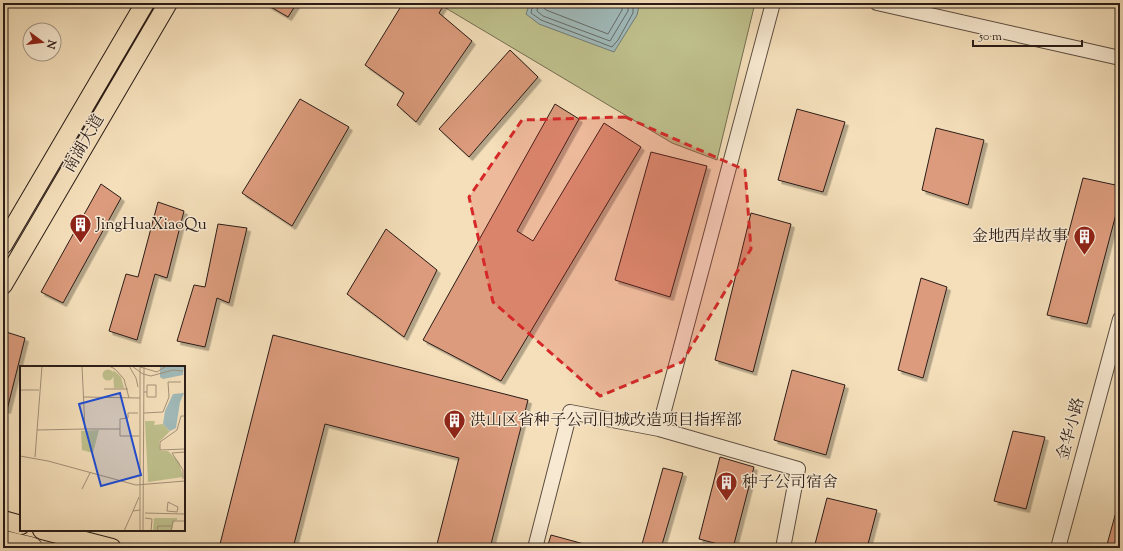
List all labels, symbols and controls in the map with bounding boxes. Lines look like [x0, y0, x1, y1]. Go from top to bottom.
north arrow [22, 22, 62, 62]
scale bar [973, 22, 1082, 48]
text: 50 m [978, 28, 1002, 46]
text: N [42, 37, 60, 51]
street label: 南湖大道 [59, 111, 111, 177]
building icon: JingHuaXiaoQu [68, 212, 94, 245]
place label: JingHuaXiaoQu [95, 214, 207, 237]
building icon: 金地西岸故事 [1071, 224, 1097, 257]
place label: 金地西岸故事 [972, 226, 1068, 249]
inset map [20, 366, 185, 531]
street label: 金华小路 [1053, 395, 1091, 463]
building icon: 洪山区省种子公司旧城改造项目指挥部 [442, 408, 468, 441]
place label: 洪山区省种子公司旧城改造项目指挥部 [470, 410, 742, 433]
building icon: 种子公司宿舍 [713, 470, 739, 503]
place label: 种子公司宿舍 [742, 472, 838, 495]

